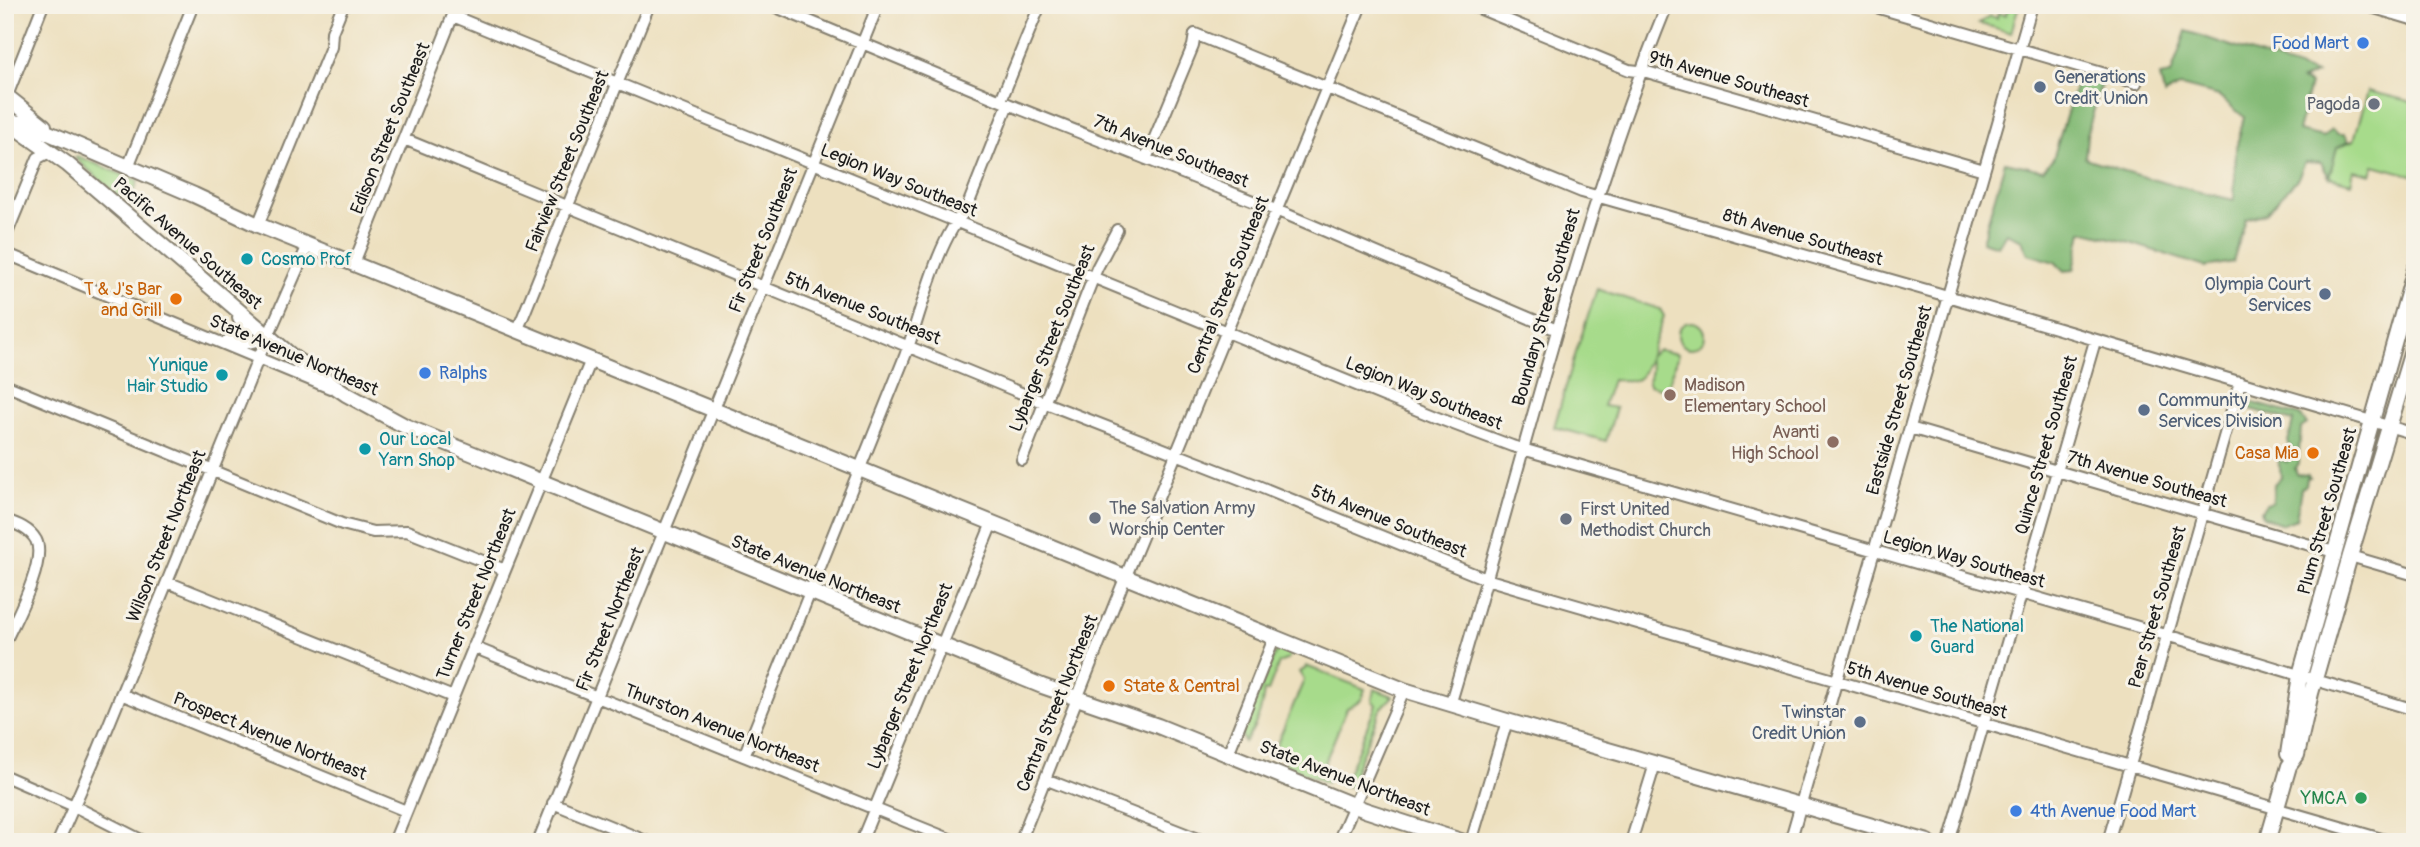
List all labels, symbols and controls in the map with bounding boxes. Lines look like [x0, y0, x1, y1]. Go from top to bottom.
place label: Food Mart [2272, 32, 2350, 55]
marker: Food Mart [2355, 35, 2371, 51]
street label: Edison Street Southeast [345, 38, 436, 217]
street label: 9th Avenue Southeast [1646, 46, 1812, 114]
street label: Fairview Street Southeast [520, 66, 615, 256]
place label: Generations Credit Union [2054, 66, 2148, 110]
marker: Generations Credit Union [2032, 79, 2048, 95]
place label: Pagoda [2306, 93, 2360, 116]
marker: Pagoda [2366, 96, 2382, 112]
street label: 7th Avenue Southeast [1090, 110, 1253, 193]
street label: Legion Way Southeast [817, 138, 982, 223]
street label: Fir Street Southeast [724, 164, 803, 316]
street label: Pacific Avenue Southeast [108, 172, 268, 315]
street label: Central Street Southeast [1182, 192, 1275, 378]
street label: 8th Avenue Southeast [1720, 204, 1886, 272]
street label: Boundary Street Southeast [1507, 205, 1586, 409]
street label: Lybarger Street Southeast [1004, 241, 1101, 435]
place label: Cosmo Prof [261, 248, 353, 271]
marker: Cosmo Prof [239, 251, 255, 267]
street label: 5th Avenue Southeast [782, 267, 945, 351]
place label: Olympia Court Services [2204, 273, 2312, 317]
place label: T & J's Bar and Grill [84, 278, 163, 322]
marker: Olympia Court Services [2317, 286, 2333, 302]
marker: T & J's Bar and Grill [168, 291, 184, 307]
street label: Eastside Street Southeast [1861, 302, 1938, 498]
street label: State Avenue Northeast [206, 309, 382, 402]
street label: Legion Way Southeast [1342, 351, 1507, 436]
street label: Quince Street Southeast [2010, 352, 2083, 537]
place label: Yunique Hair Studio [126, 354, 208, 398]
place label: Ralphs [439, 362, 487, 385]
marker: Ralphs [417, 365, 433, 381]
marker: Yunique Hair Studio [214, 367, 230, 383]
place label: Madison Elementary School [1684, 374, 1826, 418]
marker: Madison Elementary School [1662, 387, 1678, 403]
place label: Community Services Division [2158, 389, 2282, 433]
marker: Community Services Division [2136, 402, 2152, 418]
place label: Avanti High School [1731, 421, 1819, 465]
street label: Plum Street Southeast [2293, 424, 2363, 597]
place label: Our Local Yarn Shop [378, 428, 455, 472]
marker: Avanti High School [1825, 434, 1841, 450]
marker: Our Local Yarn Shop [357, 441, 373, 457]
place label: Casa Mia [2235, 442, 2299, 465]
marker: Casa Mia [2305, 445, 2321, 461]
street label: Wilson Street Northeast [121, 446, 212, 626]
street label: 7th Avenue Southeast [2064, 446, 2230, 514]
street label: 5th Avenue Southeast [1308, 480, 1471, 564]
place label: The Salvation Army Worship Center [1109, 497, 1255, 541]
place label: First United Methodist Church [1580, 498, 1711, 542]
street label: Turner Street Northeast [431, 504, 522, 684]
marker: The Salvation Army Worship Center [1087, 510, 1103, 526]
marker: First United Methodist Church [1558, 511, 1574, 527]
street label: Pear Street Southeast [2123, 523, 2192, 691]
street label: Legion Way Southeast [1880, 525, 2048, 594]
street label: State Avenue Northeast [727, 530, 905, 619]
street label: Fir Street Northeast [571, 543, 650, 695]
street label: Lybarger Street Northeast [863, 579, 959, 773]
street label: Central Street Northeast [1011, 611, 1104, 795]
place label: The National Guard [1930, 615, 2024, 659]
marker: The National Guard [1908, 628, 1924, 644]
street label: 5th Avenue Southeast [1844, 657, 2011, 725]
place label: State & Central [1123, 675, 1240, 698]
marker: State & Central [1101, 678, 1117, 694]
street label: Thurston Avenue Northeast [621, 679, 823, 778]
street label: Prospect Avenue Northeast [170, 687, 371, 786]
place label: Twinstar Credit Union [1752, 701, 1847, 745]
marker: Twinstar Credit Union [1852, 714, 1868, 730]
street label: State Avenue Northeast [1256, 735, 1434, 822]
place label: YMCA [2300, 787, 2347, 810]
marker: YMCA [2353, 790, 2369, 806]
place label: 4th Avenue Food Mart [2030, 800, 2197, 823]
marker: 4th Avenue Food Mart [2008, 803, 2024, 819]

